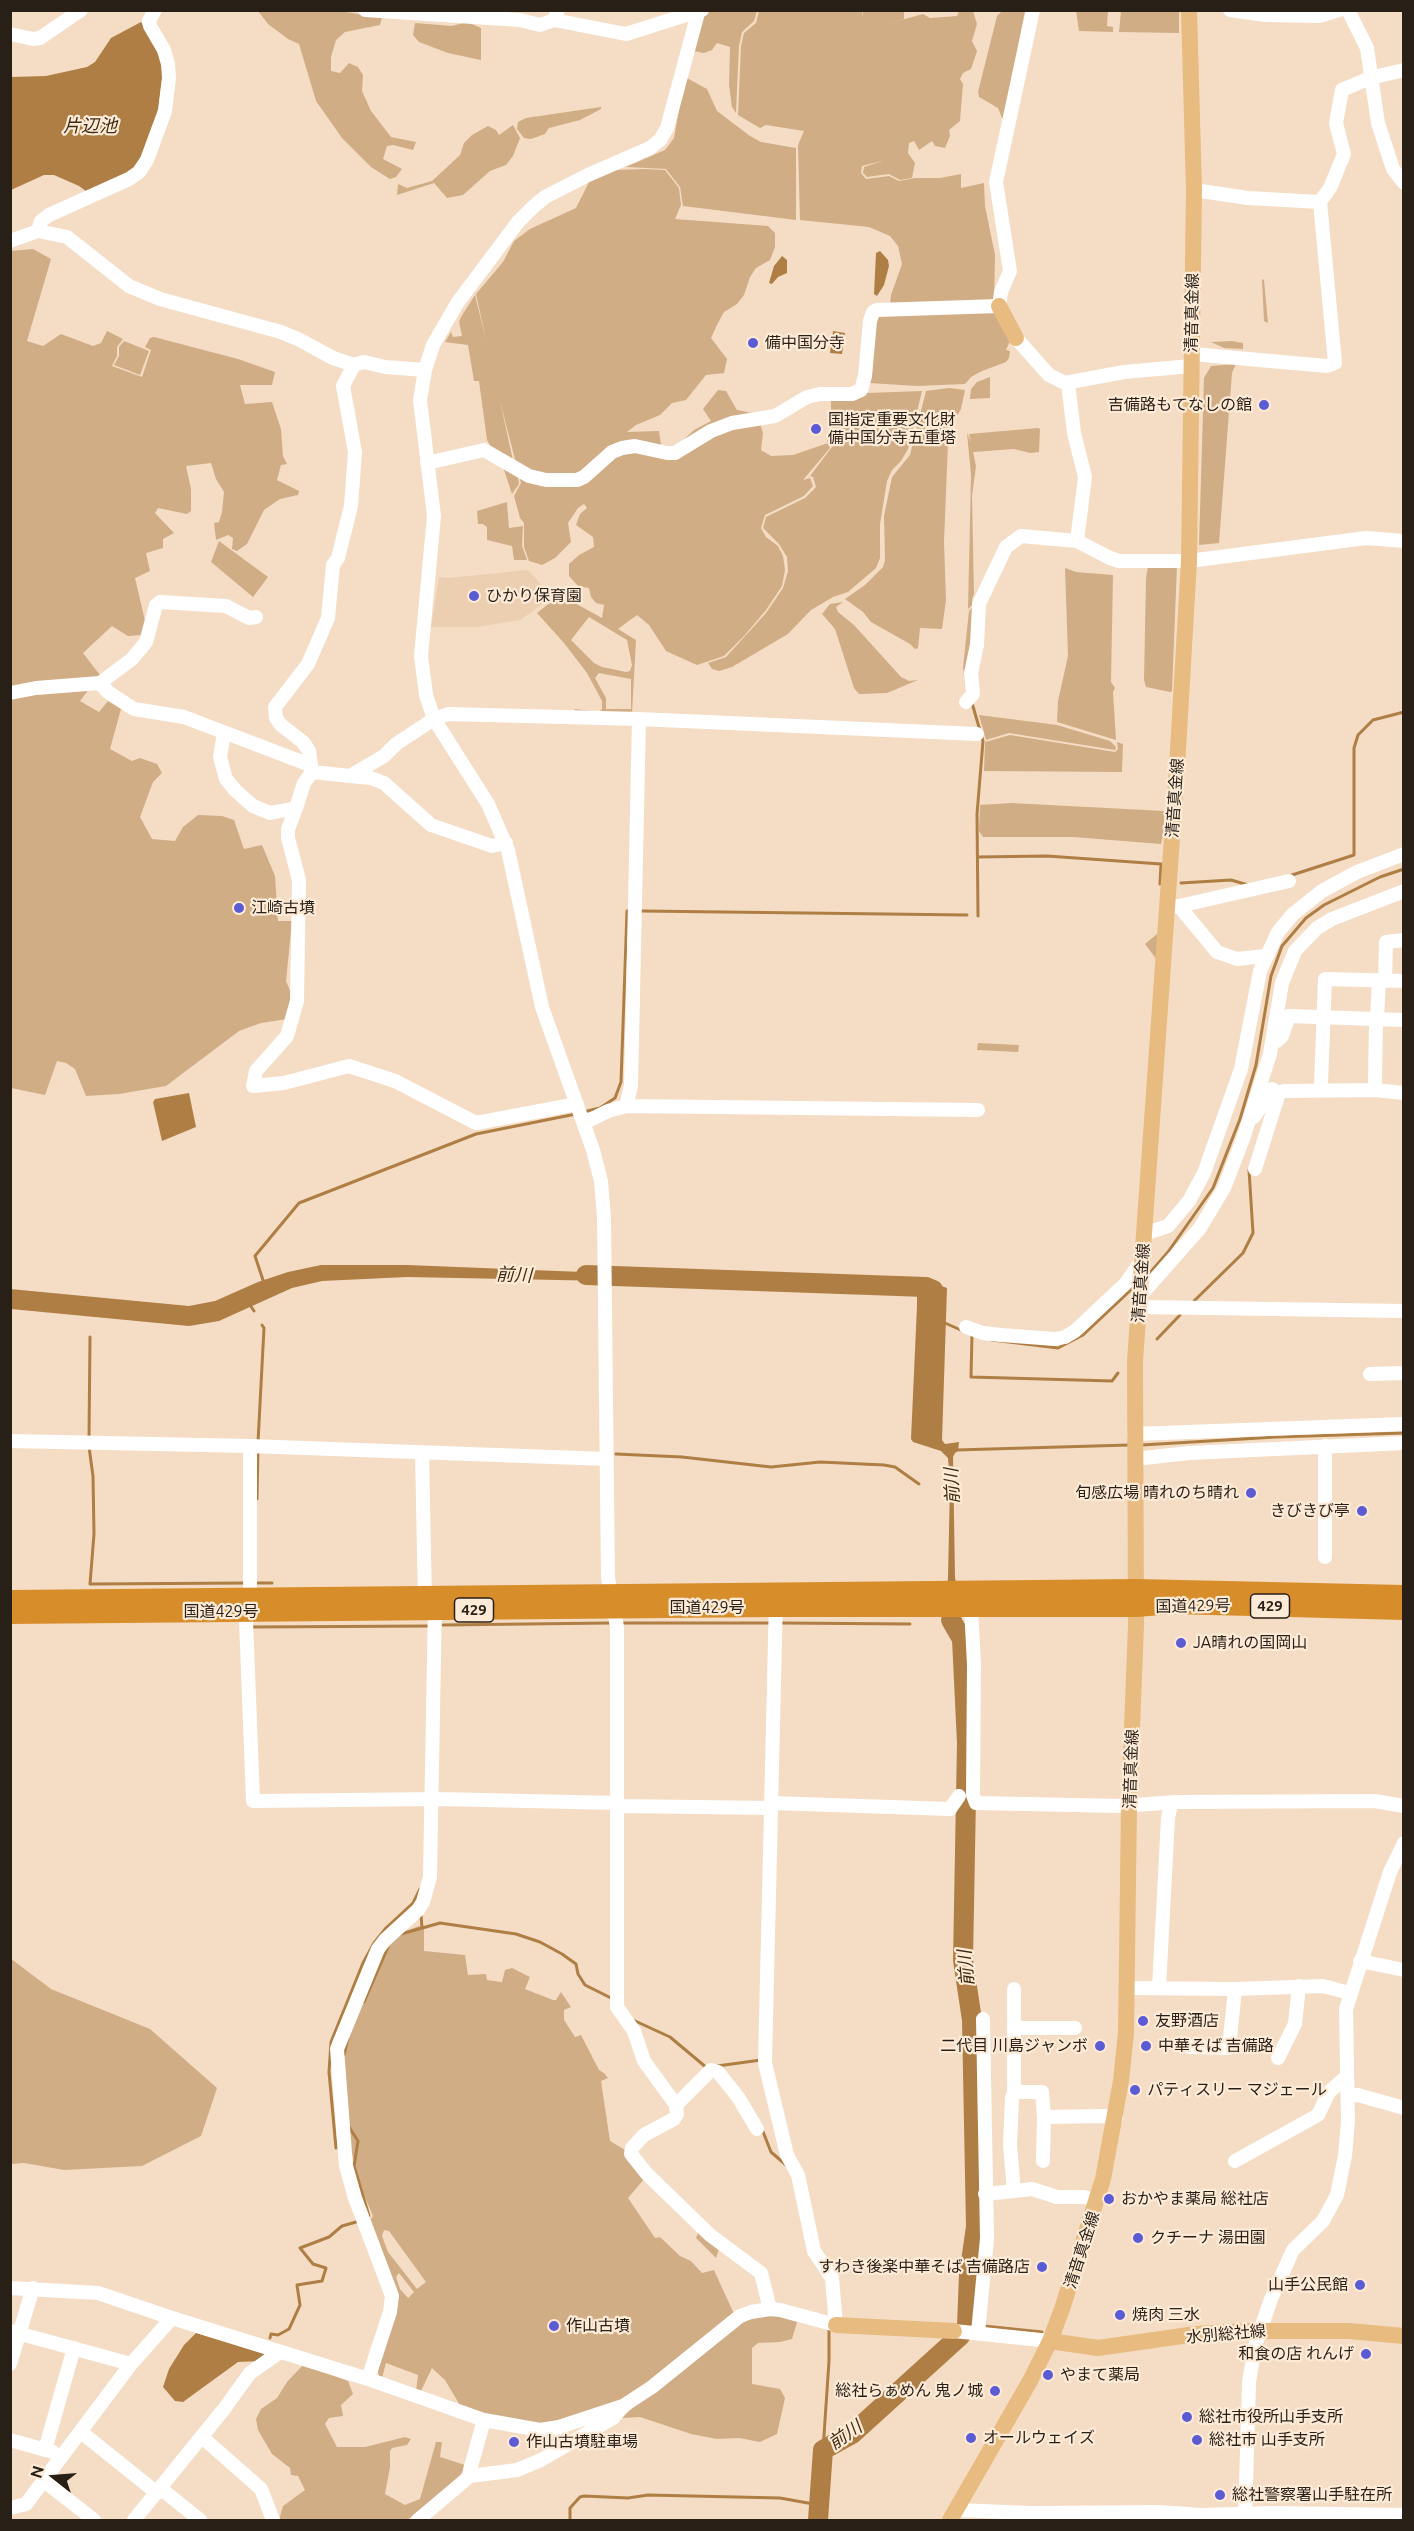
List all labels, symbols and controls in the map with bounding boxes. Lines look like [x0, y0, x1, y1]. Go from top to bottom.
water label: 片辺池 [63, 115, 117, 137]
street label: 清音真金線 [1182, 273, 1202, 353]
place label: 備中国分寺 [765, 333, 845, 353]
marker: 備中国分寺 [746, 336, 760, 350]
place label: 吉備路もてなしの館 [1108, 395, 1252, 415]
marker: 吉備路もてなしの館 [1257, 398, 1271, 412]
place label: 国指定重要文化財 備中国分寺五重塔 [828, 410, 956, 448]
marker: 国指定重要文化財 備中国分寺五重塔 [809, 422, 823, 436]
place label: ひかり保育園 [486, 586, 582, 606]
marker: ひかり保育園 [467, 589, 481, 603]
street label: 清音真金線 [1163, 757, 1187, 839]
place label: 江崎古墳 [251, 898, 315, 918]
marker: 江崎古墳 [232, 901, 246, 915]
street label: 清音真金線 [1129, 1242, 1153, 1324]
water label: 前川 [496, 1264, 532, 1286]
water label: 前川 [940, 1467, 964, 1505]
place label: 旬感広場 晴れのち晴れ [1075, 1483, 1239, 1503]
marker: 旬感広場 晴れのち晴れ [1244, 1486, 1258, 1500]
place label: きびきび亭 [1270, 1501, 1350, 1521]
marker: きびきび亭 [1355, 1504, 1369, 1518]
road number: 429 [1250, 1594, 1290, 1618]
street label: 国道429号 [1155, 1596, 1231, 1616]
road number: 429 [454, 1598, 494, 1622]
street label: 国道429号 [669, 1598, 745, 1618]
street label: 国道429号 [183, 1602, 259, 1622]
place label: JA晴れの国岡山 [1193, 1633, 1307, 1653]
marker: JA晴れの国岡山 [1174, 1636, 1188, 1650]
street label: 清音真金線 [1120, 1729, 1142, 1809]
water label: 前川 [954, 1949, 978, 1987]
place label: 友野酒店 [1155, 2011, 1219, 2031]
marker: 友野酒店 [1136, 2014, 1150, 2028]
place label: 二代目 川島ジャンボ [940, 2036, 1088, 2056]
place label: 中華そば 吉備路 [1158, 2036, 1274, 2056]
marker: 二代目 川島ジャンボ [1093, 2039, 1107, 2053]
marker: 中華そば 吉備路 [1139, 2039, 1153, 2053]
place label: パティスリー マジェール [1147, 2080, 1327, 2100]
marker: パティスリー マジェール [1128, 2083, 1142, 2097]
place label: おかやま薬局 総社店 [1121, 2189, 1269, 2209]
marker: おかやま薬局 総社店 [1102, 2192, 1116, 2206]
street label: 清音真金線 [1061, 2209, 1103, 2291]
place label: クチーナ 湯田園 [1150, 2228, 1266, 2248]
marker: クチーナ 湯田園 [1131, 2231, 1145, 2245]
place label: すわき後楽中華そば 吉備路店 [818, 2257, 1030, 2277]
marker: すわき後楽中華そば 吉備路店 [1035, 2260, 1049, 2274]
place label: 山手公民館 [1268, 2275, 1348, 2295]
marker: 山手公民館 [1353, 2278, 1367, 2292]
place label: 焼肉 三水 [1132, 2305, 1200, 2325]
marker: 焼肉 三水 [1113, 2308, 1127, 2322]
place label: 作山古墳 [566, 2316, 630, 2336]
marker: 作山古墳 [547, 2319, 561, 2333]
street label: 水別総社線 [1185, 2321, 1267, 2347]
place label: 和食の店 れんげ [1238, 2344, 1354, 2364]
marker: 和食の店 れんげ [1359, 2347, 1373, 2361]
place label: やまて薬局 [1060, 2365, 1140, 2385]
marker: やまて薬局 [1041, 2368, 1055, 2382]
place label: 総社らぁめん 鬼ノ城 [835, 2381, 983, 2401]
marker: 総社らぁめん 鬼ノ城 [988, 2384, 1002, 2398]
place label: 総社市役所山手支所 [1199, 2407, 1343, 2427]
marker: 総社市役所山手支所 [1180, 2410, 1194, 2424]
water label: 前川 [824, 2416, 866, 2454]
place label: オールウェイズ [983, 2428, 1095, 2448]
place label: 総社市 山手支所 [1209, 2430, 1325, 2450]
marker: オールウェイズ [964, 2431, 978, 2445]
place label: 作山古墳駐車場 [526, 2432, 638, 2452]
marker: 総社市 山手支所 [1190, 2433, 1204, 2447]
marker: 作山古墳駐車場 [507, 2435, 521, 2449]
north arrow [24, 2447, 84, 2507]
text: N [26, 2463, 47, 2480]
place label: 総社警察署山手駐在所 [1232, 2485, 1392, 2505]
marker: 総社警察署山手駐在所 [1213, 2488, 1227, 2502]

